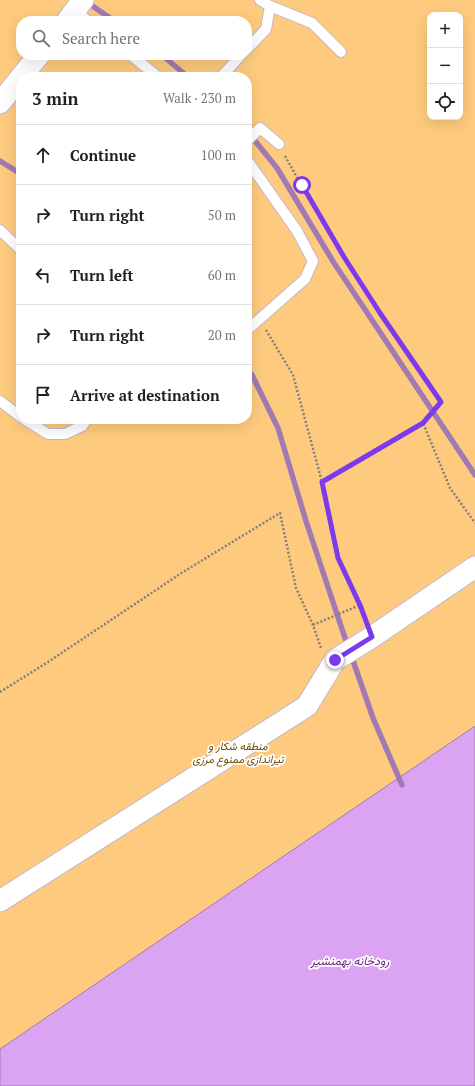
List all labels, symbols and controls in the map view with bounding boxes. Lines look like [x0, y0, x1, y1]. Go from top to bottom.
map controls [427, 12, 463, 120]
button: + [427, 12, 463, 48]
search box [16, 16, 252, 60]
icon: search [30, 27, 52, 49]
text: Search here [62, 28, 140, 48]
button: − [427, 48, 463, 84]
button: locate [427, 84, 463, 120]
text: 3 min [32, 87, 79, 110]
text: Walk · 230 m [163, 89, 236, 107]
icon: ahead [32, 144, 54, 166]
text: Continue [70, 145, 136, 165]
text: 100 m [201, 146, 236, 164]
route start [293, 176, 311, 194]
icon: right [32, 204, 54, 226]
text: Turn right [70, 205, 145, 225]
text: 50 m [208, 206, 236, 224]
icon: left [32, 264, 54, 286]
text: Turn left [70, 265, 134, 285]
text: 60 m [208, 266, 236, 284]
icon: right [32, 324, 54, 346]
text: Turn right [70, 325, 145, 345]
text: 20 m [208, 326, 236, 344]
icon: arrive [32, 384, 54, 406]
text: Arrive at destination [70, 385, 220, 405]
route end [326, 651, 344, 669]
park label: منطقه شکار و تیراندازی ممنوع مرزی [192, 739, 285, 767]
water label: رودخانه بهمنشیر [310, 953, 389, 969]

